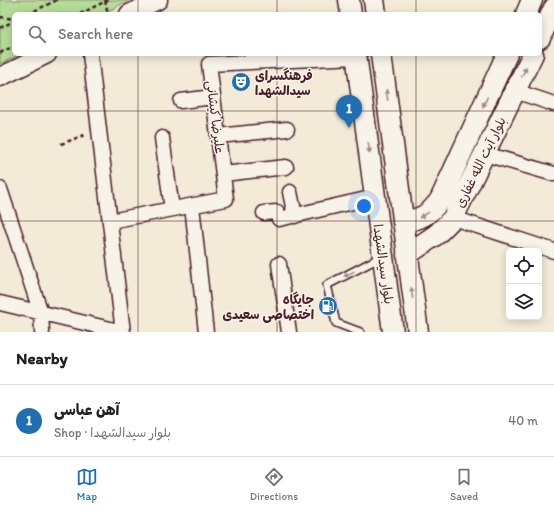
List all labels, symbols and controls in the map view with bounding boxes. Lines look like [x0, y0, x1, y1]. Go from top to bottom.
search box [12, 12, 542, 56]
icon: search [26, 23, 48, 45]
text: Search here [58, 25, 133, 43]
one-way arrow [521, 66, 527, 78]
place label: فرهنگسرای سیدالشهدا [255, 67, 313, 99]
theatre icon: فرهنگسرای سیدالشهدا [230, 71, 252, 93]
street label: علیرضا کیشانی [202, 79, 227, 155]
one-way arrow [384, 89, 390, 101]
pin: 1 [336, 95, 362, 128]
one-way arrow [482, 96, 488, 108]
street label: بلوار آیت الله غفاری [452, 114, 510, 210]
one-way arrow [366, 142, 372, 154]
your location [354, 196, 374, 216]
one-way arrow [418, 212, 430, 218]
street label: بلوار سیدالشهدا [369, 223, 397, 305]
map controls [506, 248, 542, 320]
button: locate [506, 248, 542, 284]
one-way arrow [343, 271, 354, 277]
button: layers [506, 284, 542, 320]
one-way arrow [409, 287, 416, 299]
place label: جایگاه اختصاصی سعیدی [222, 291, 314, 323]
fuel station icon: جایگاه اختصاصی سعیدی [317, 295, 339, 317]
text: Nearby [16, 348, 68, 368]
text: آهن عباسی [54, 401, 119, 419]
text: 1 [26, 413, 32, 428]
text: 40 m [508, 413, 538, 428]
text: Shop · بلوار سیدالشهدا [54, 425, 171, 440]
tab: Map [76, 466, 98, 503]
tab: Directions [250, 466, 298, 503]
tab: Saved [450, 466, 478, 503]

